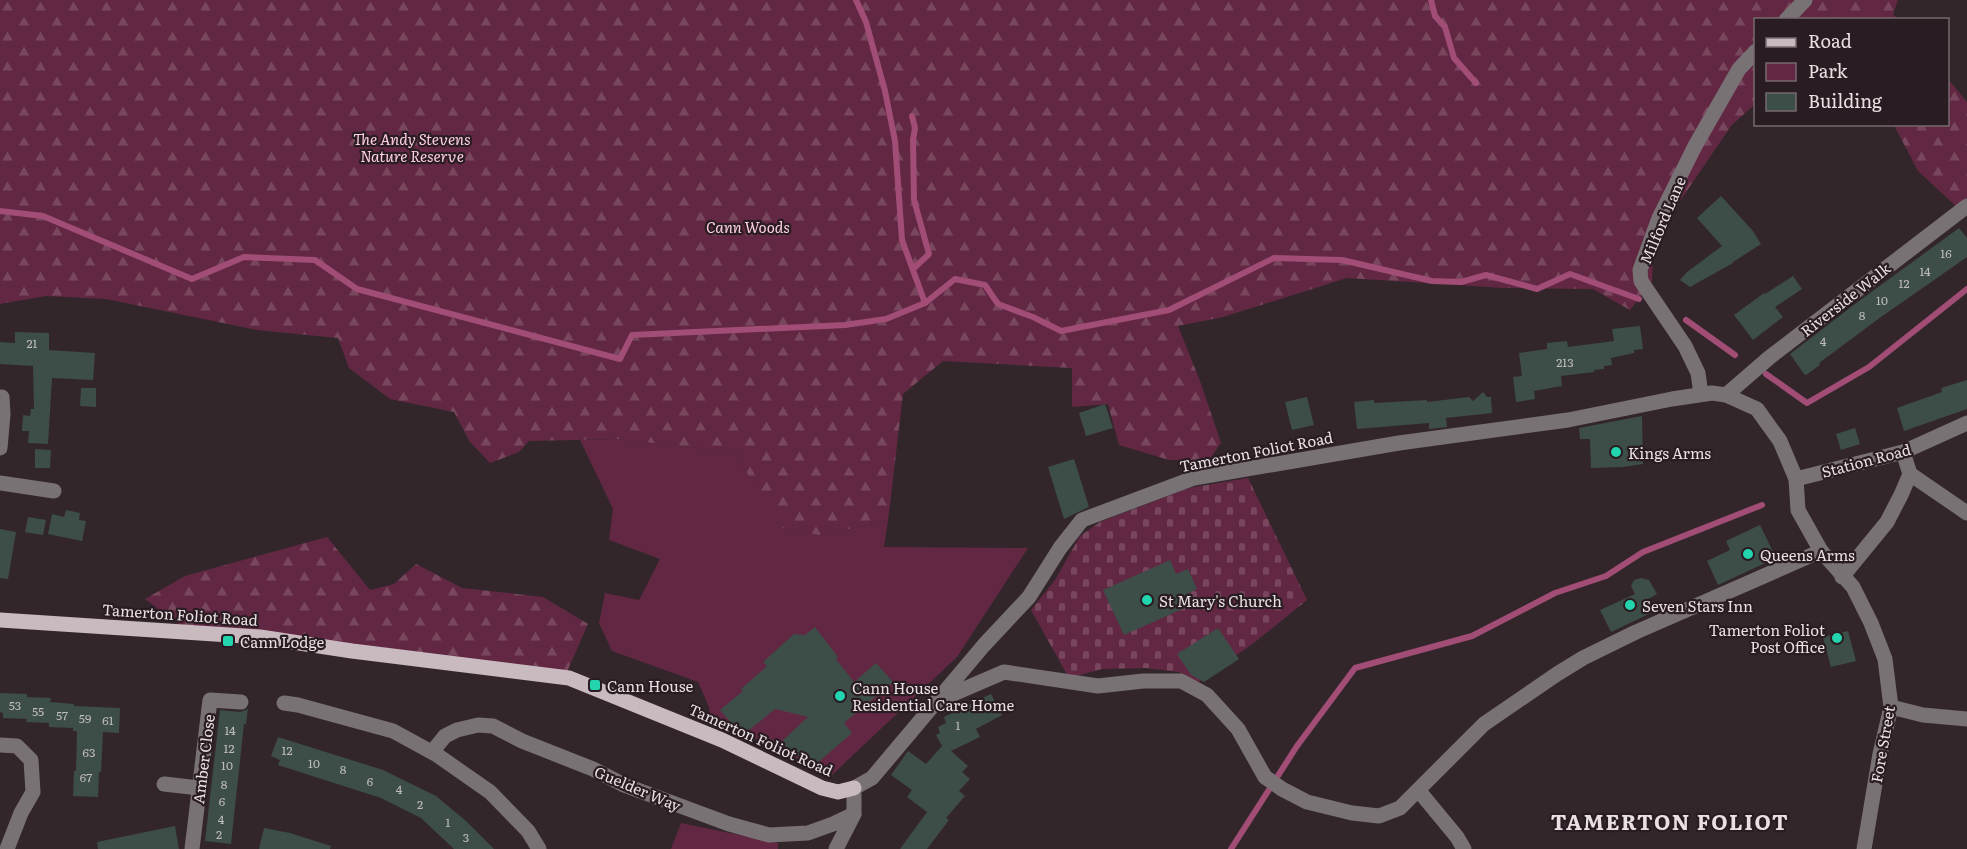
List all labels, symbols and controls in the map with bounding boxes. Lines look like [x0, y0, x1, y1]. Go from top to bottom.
legend [1754, 18, 1949, 126]
text: Road [1808, 27, 1852, 54]
text: Park [1808, 57, 1849, 84]
text: Building [1808, 87, 1883, 114]
park label: The Andy Stevens Nature Reserve [353, 127, 471, 167]
street label: Milford Lane [1633, 172, 1691, 268]
park label: Cann Woods [706, 215, 790, 238]
house number: 16 [1940, 244, 1952, 262]
street label: Riverside Walk [1795, 256, 1896, 342]
house number: 14 [1919, 262, 1931, 280]
house number: 12 [1899, 274, 1909, 292]
house number: 10 [1876, 291, 1888, 309]
house number: 8 [1859, 306, 1866, 324]
house number: 4 [1820, 332, 1827, 350]
house number: 21 [27, 334, 38, 352]
house number: 213 [1556, 353, 1574, 371]
street label: Tamerton Foliot Road [1177, 425, 1335, 477]
street label: Station Road [1819, 437, 1913, 483]
place label: Kings Arms [1628, 441, 1711, 464]
marker: Kings Arms [1609, 445, 1623, 459]
place label: Queens Arms [1760, 543, 1855, 566]
marker: Queens Arms [1741, 547, 1755, 561]
place label: St Mary's Church [1159, 589, 1282, 612]
marker: St Mary's Church [1140, 593, 1154, 607]
place label: Seven Stars Inn [1642, 594, 1753, 617]
street label: Tamerton Foliot Road [101, 597, 259, 631]
marker: Seven Stars Inn [1623, 598, 1637, 612]
place label: Tamerton Foliot Post Office [1708, 618, 1825, 658]
place label: Cann Lodge [240, 630, 325, 653]
marker: Tamerton Foliot Post Office [1830, 631, 1844, 645]
marker: Cann Lodge [221, 634, 235, 648]
place label: Cann House [607, 674, 693, 697]
place label: Cann House Residential Care Home [852, 676, 1015, 716]
marker: Cann House [588, 678, 602, 692]
marker: Cann House Residential Care Home [833, 689, 847, 703]
house number: 53 [9, 696, 21, 714]
street label: Tamerton Foliot Road [685, 697, 837, 781]
house number: 55 [32, 702, 44, 720]
street label: Fore Street [1864, 704, 1900, 784]
house number: 57 [56, 706, 68, 724]
house number: 59 [79, 709, 91, 727]
house number: 61 [102, 711, 114, 729]
street label: Amber Close [186, 713, 220, 805]
house number: 1 [956, 716, 961, 734]
house number: 14 [224, 721, 236, 739]
house number: 12 [224, 739, 234, 757]
house number: 12 [282, 741, 292, 759]
house number: 63 [83, 743, 95, 761]
house number: 10 [308, 754, 320, 772]
house number: 10 [221, 756, 233, 774]
street label: Guelder Way [591, 759, 685, 817]
house number: 8 [340, 760, 347, 778]
house number: 67 [80, 768, 92, 786]
house number: 6 [367, 772, 374, 790]
house number: 8 [221, 775, 228, 793]
house number: 4 [396, 780, 403, 798]
house number: 6 [219, 792, 226, 810]
house number: 2 [417, 795, 423, 813]
district label: TAMERTON FOLIOT [1551, 805, 1789, 836]
house number: 4 [218, 810, 225, 828]
house number: 1 [446, 813, 451, 831]
house number: 2 [216, 825, 222, 843]
house number: 3 [463, 828, 469, 846]

